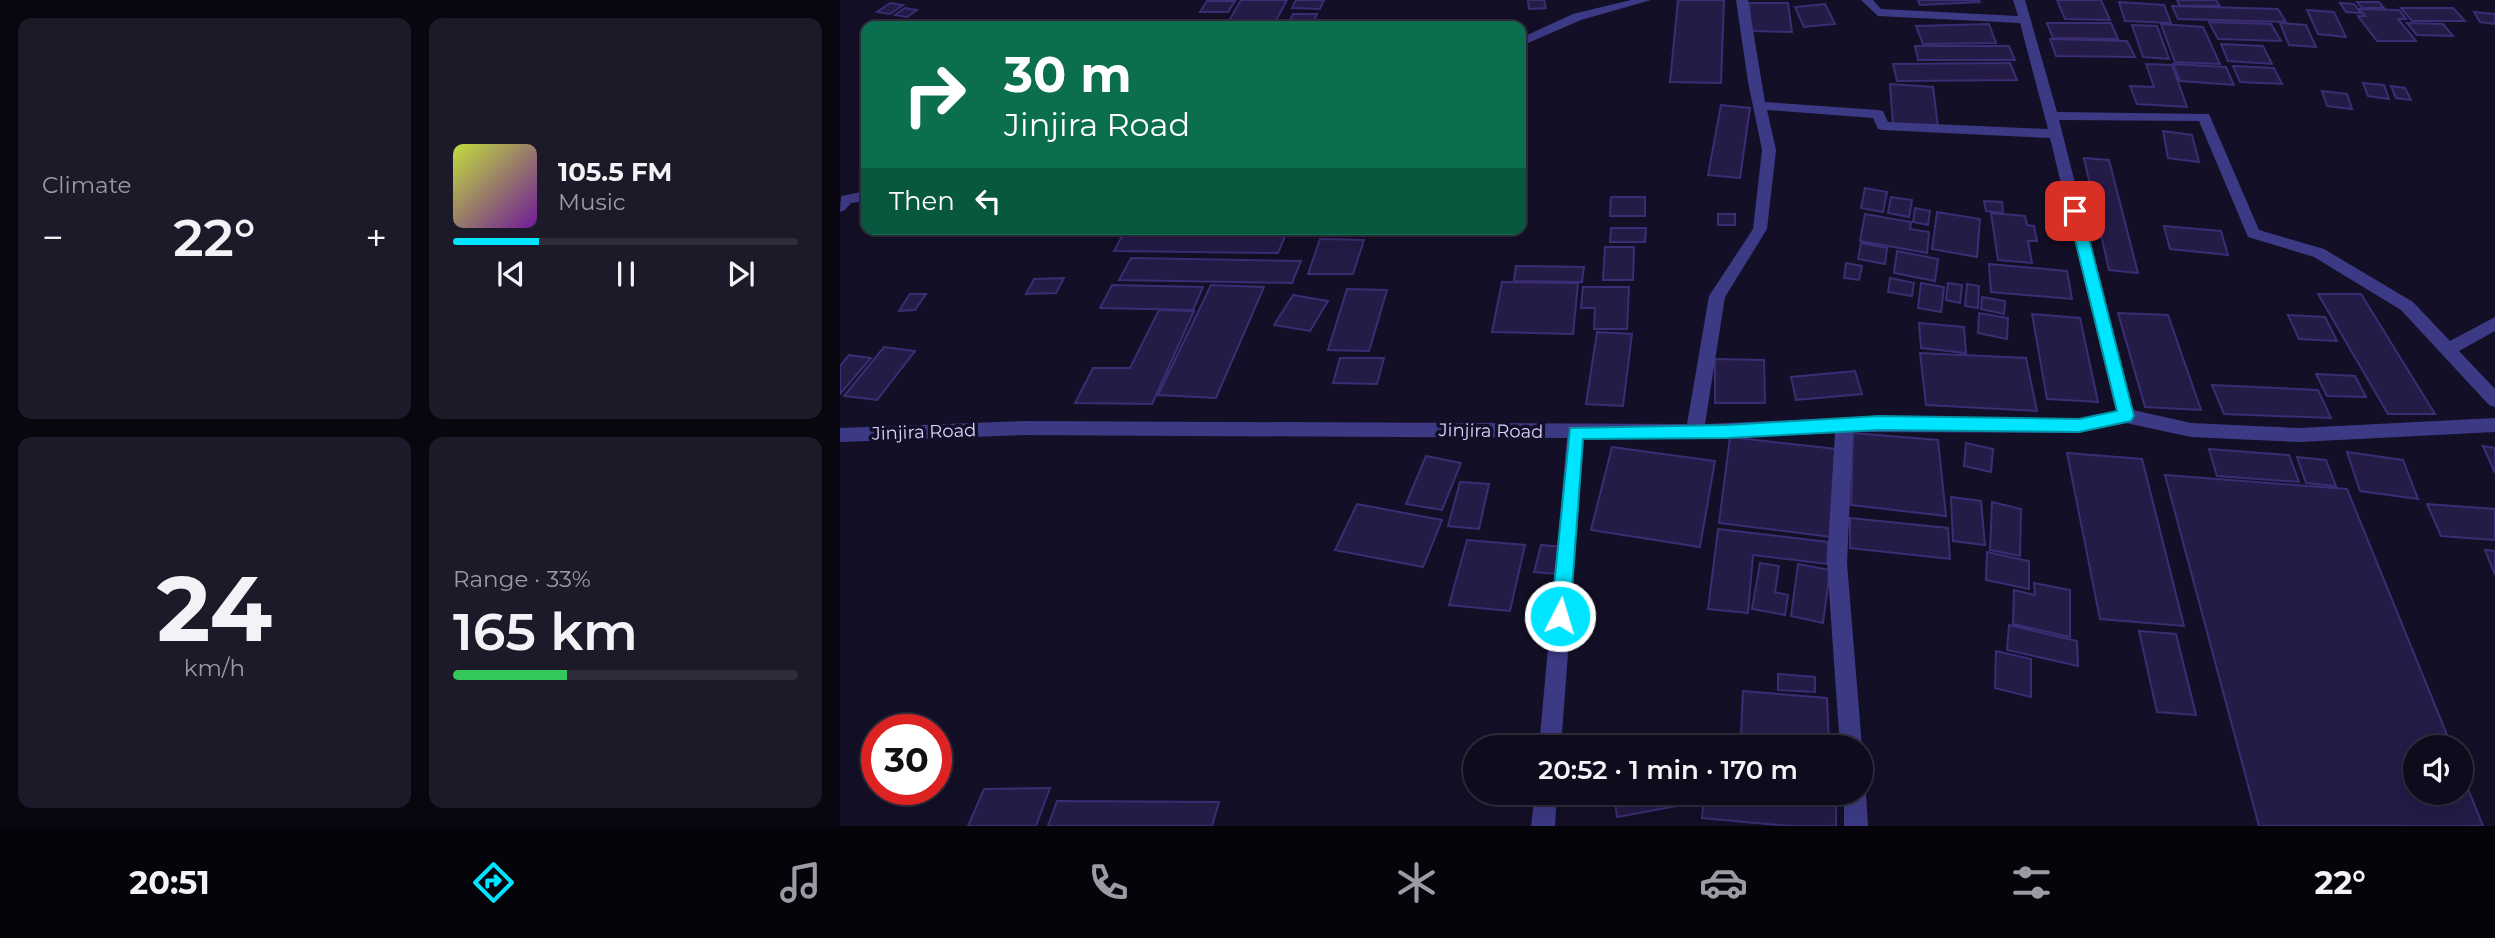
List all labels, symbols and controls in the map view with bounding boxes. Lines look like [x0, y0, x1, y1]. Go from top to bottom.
text: 30 m [1004, 45, 1132, 104]
icon: right [889, 49, 980, 140]
text: Jinjira Road [1004, 105, 1190, 144]
text: 105.5 FM [558, 156, 672, 188]
text: Climate [42, 171, 131, 199]
pin [2045, 181, 2105, 241]
icon: left [969, 182, 1007, 220]
text: Then [889, 185, 955, 217]
text: Music [558, 188, 626, 216]
icon: arrive [2056, 192, 2094, 230]
text: 22° [173, 206, 256, 269]
text: − [42, 214, 64, 261]
text: + [365, 214, 387, 261]
icon: previous [492, 255, 530, 293]
icon: pause [607, 255, 645, 293]
icon: next [722, 255, 760, 293]
street label: Jinjira Road [870, 419, 977, 445]
street label: Jinjira Road [1437, 419, 1544, 443]
text: 24 [157, 553, 272, 664]
text: Range · 33% [453, 565, 591, 593]
position arrow [1523, 579, 1597, 653]
text: 165 km [453, 600, 638, 663]
text: km/h [184, 654, 245, 682]
speed limit sign: 30 [861, 714, 952, 805]
map controls [2403, 735, 2473, 805]
button: sound [2403, 735, 2473, 805]
text: 20:52 · 1 min · 170 m [1538, 754, 1798, 786]
icon: directions [469, 858, 518, 907]
icon: music [776, 858, 825, 907]
icon: phone [1084, 858, 1133, 907]
icon: climate [1392, 858, 1441, 907]
icon: car [1699, 858, 1748, 907]
icon: filters [2007, 858, 2056, 907]
text: 20:51 [129, 863, 210, 902]
text: 22° [2315, 863, 2366, 902]

